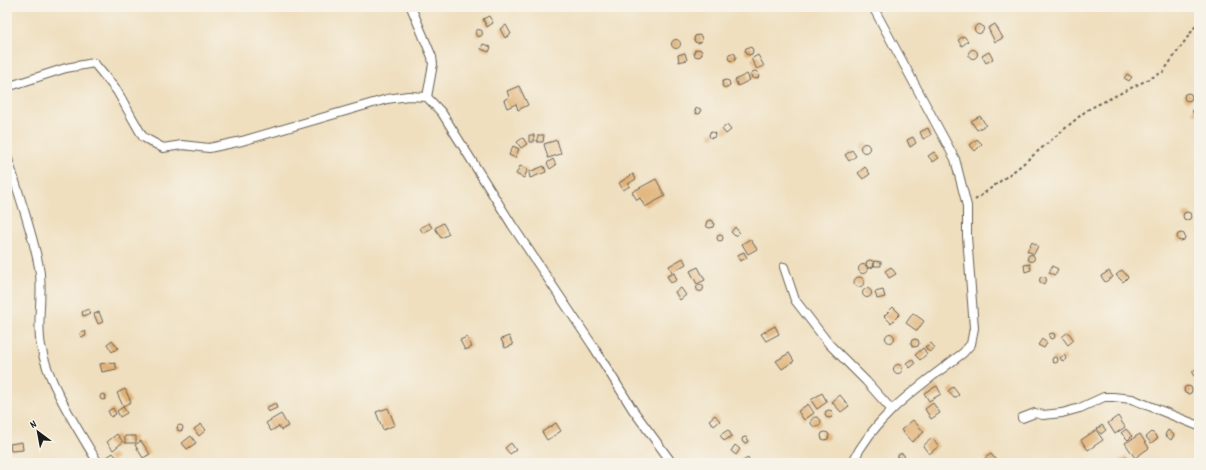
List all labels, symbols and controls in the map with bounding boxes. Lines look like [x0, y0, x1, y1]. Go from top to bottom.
north arrow [18, 412, 58, 452]
text: N [27, 417, 41, 433]

